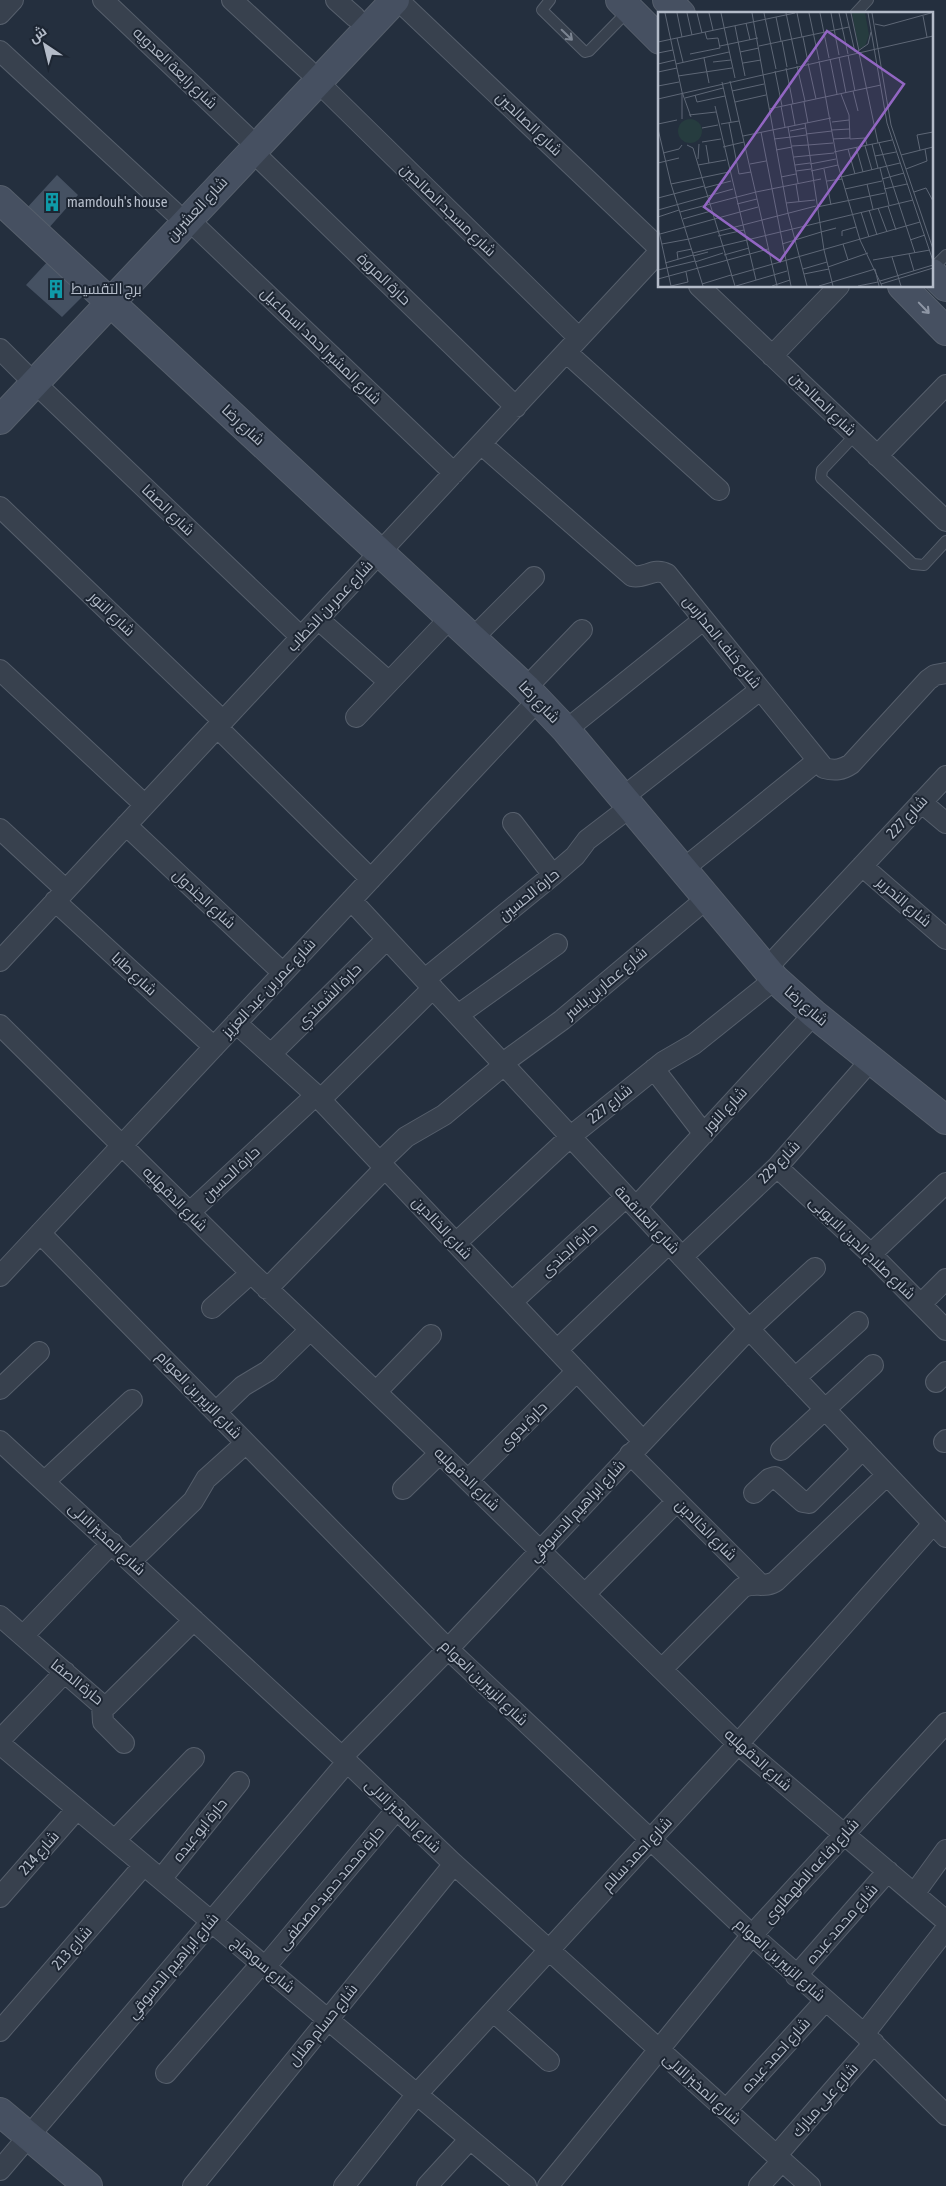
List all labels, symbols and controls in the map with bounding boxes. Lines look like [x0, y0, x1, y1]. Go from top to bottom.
inset map [658, 12, 934, 288]
north arrow [20, 20, 70, 70]
text: ش [26, 23, 50, 47]
street label: شارع رابعة العدويه [128, 23, 221, 114]
one-way arrow [560, 29, 573, 41]
street label: شارع الصالحين [491, 88, 566, 161]
street label: شارع مسجد الصالحين [395, 160, 500, 262]
street label: شارع العشرين [163, 173, 233, 246]
building icon: mamdouh's house [41, 191, 63, 213]
place label: mamdouh's house [67, 193, 168, 210]
street label: حارة المروة [354, 249, 414, 309]
building icon: برج التقسيط [45, 278, 67, 300]
place label: برج التقسيط [71, 280, 142, 300]
street label: شارع المشير احمد اسماعيل [256, 284, 385, 410]
one-way arrow [918, 302, 930, 315]
street label: شارع الصالحين [785, 368, 860, 441]
street label: شارع رضا [217, 401, 268, 451]
street label: شارع الصفا [137, 481, 198, 541]
street label: شارع عمر بن الخطاب [283, 557, 378, 657]
street label: شارع النور [83, 587, 139, 641]
street label: شارع خلف المدارس [677, 592, 765, 693]
street label: شارع رضا [513, 677, 563, 728]
street label: شارع 227 [883, 792, 933, 844]
street label: حارة الحسين [495, 865, 563, 926]
street label: شارع الجندول [168, 866, 239, 934]
street label: شارع التحرير [871, 873, 935, 932]
street label: شارع عمر بن عبد العزيز [218, 935, 321, 1043]
street label: شارع عمار بن ياسر [560, 943, 652, 1025]
street label: شارع طابا [106, 949, 160, 1001]
street label: حارة الشمندي [293, 960, 367, 1034]
street label: شارع رضا [779, 982, 831, 1031]
street label: شارع 227 [584, 1081, 637, 1129]
street label: شارع النور [699, 1083, 752, 1139]
street label: شارع 229 [754, 1137, 805, 1188]
street label: حارة الحسين [198, 1143, 264, 1206]
street label: شارع الدقهليه [138, 1163, 211, 1236]
street label: شارع العلاقمة [609, 1182, 683, 1259]
street label: شارع الخالدين [407, 1193, 476, 1265]
street label: شارع صلاح الدين الايوبى [804, 1193, 919, 1305]
street label: حارة الجندى [537, 1219, 602, 1281]
street label: شارع الزبير بن العوام [151, 1347, 245, 1444]
street label: حارة بدوى [495, 1398, 552, 1455]
street label: شارع الدقهليه [429, 1443, 503, 1516]
street label: شارع ابراهيم الدسوقي [525, 1456, 631, 1568]
street label: شارع الخالدين [670, 1496, 740, 1566]
street label: شارع المخبز الالى [64, 1499, 149, 1581]
street label: شارع الزبير بن العوام [435, 1637, 532, 1731]
street label: حارة الصفا [47, 1655, 107, 1709]
street label: شارع الدقهليه [719, 1725, 795, 1796]
street label: شارع المخبز الالى [360, 1775, 445, 1858]
street label: حارة ابو عبده [169, 1795, 231, 1865]
street label: شارع احمد سالم [598, 1813, 677, 1896]
street label: شارع رفاعه الطهطاوى [759, 1815, 864, 1928]
street label: حارة محمد حميد مصطفى [274, 1823, 389, 1954]
street label: شارع 214 [15, 1827, 64, 1880]
street label: شارع محمد عبده [802, 1880, 883, 1969]
street label: شارع ابراهيم الدسوقي [123, 1909, 225, 2025]
street label: شارع الزبير بن العوام [730, 1915, 829, 2007]
street label: شارع 213 [48, 1922, 97, 1975]
street label: شارع سوهاج [226, 1933, 298, 1998]
street label: شارع حسام هلال [284, 1980, 363, 2071]
street label: شارع احمد عبده [738, 2014, 816, 2097]
street label: شارع المخبز الالى [658, 2049, 745, 2130]
street label: شارع على مبارك [788, 2059, 863, 2142]

